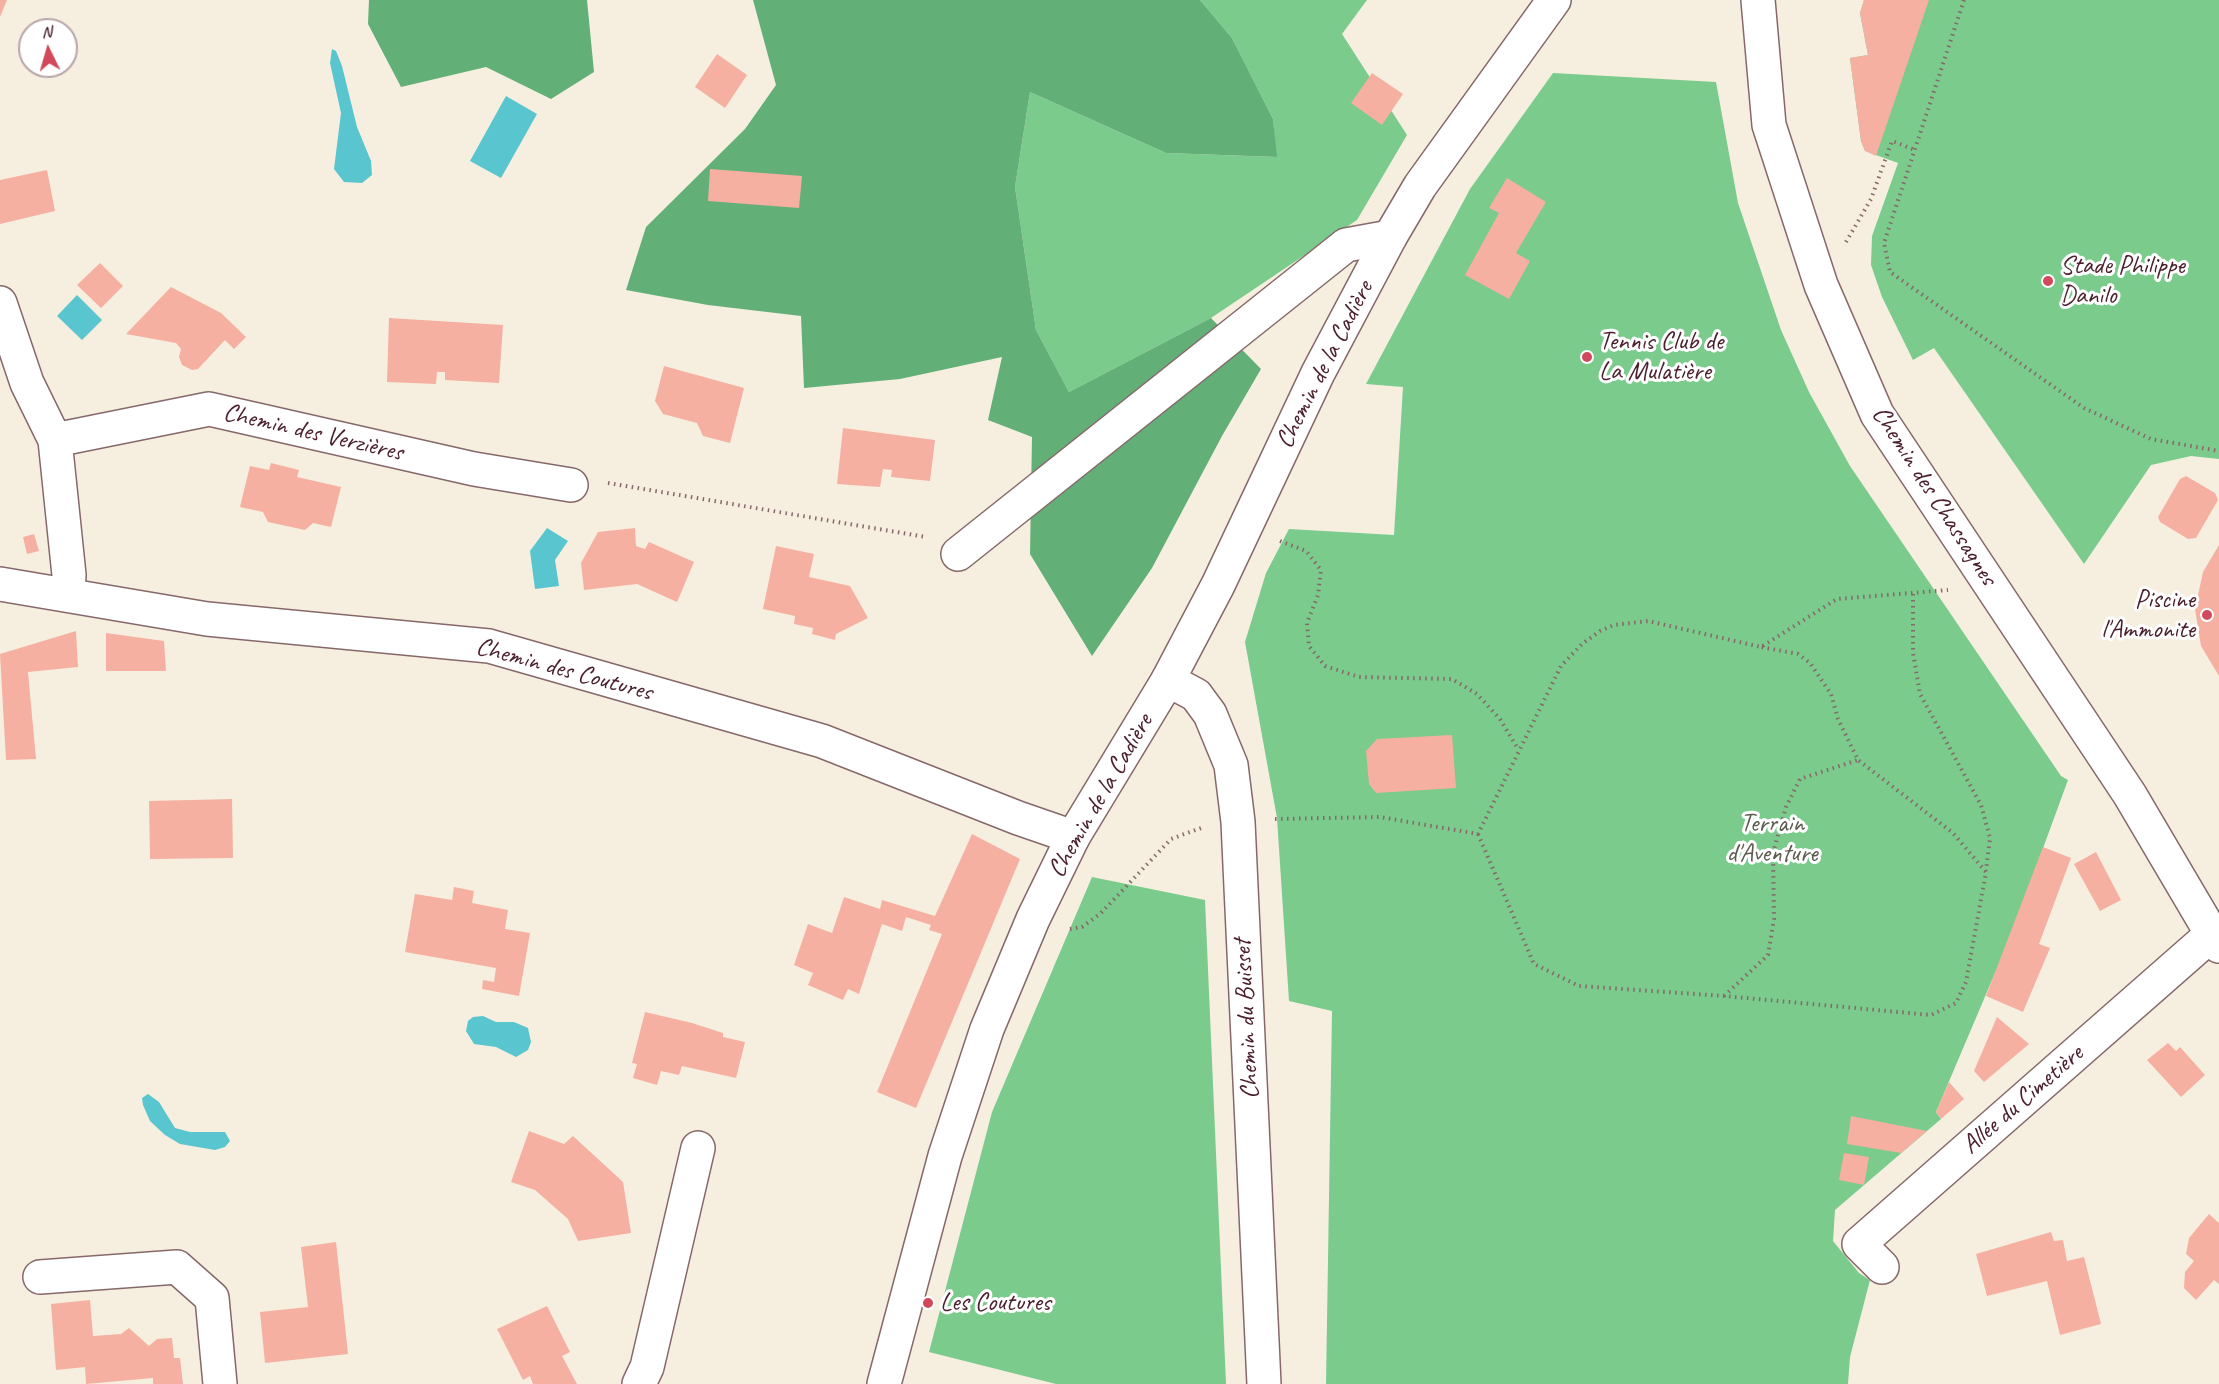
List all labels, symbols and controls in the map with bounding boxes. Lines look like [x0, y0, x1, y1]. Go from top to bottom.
north arrow [18, 18, 78, 78]
text: N [41, 22, 52, 42]
place label: Stade Philippe Danilo [2060, 250, 2185, 312]
marker: Stade Philippe Danilo [2041, 274, 2055, 288]
street label: Chemin de la Cadière [1269, 276, 1381, 454]
place label: Tennis Club de La Mulatière [1599, 326, 1723, 388]
marker: Tennis Club de La Mulatière [1580, 350, 1594, 364]
street label: Chemin des Verzières [220, 397, 406, 469]
street label: Chemin des Chassagnes [1864, 401, 2004, 591]
place label: Piscine l'Ammonite [2101, 584, 2195, 646]
marker: Piscine l'Ammonite [2200, 608, 2214, 622]
street label: Chemin des Coutures [472, 631, 656, 709]
street label: Chemin de la Cadière [1042, 709, 1160, 883]
park label: Terrain d'Aventure [1727, 808, 1817, 870]
street label: Chemin du Buisset [1227, 938, 1267, 1100]
street label: Allée du Cimetière [1956, 1039, 2090, 1161]
place label: Les Coutures [940, 1287, 1051, 1319]
marker: Les Coutures [921, 1296, 935, 1310]

